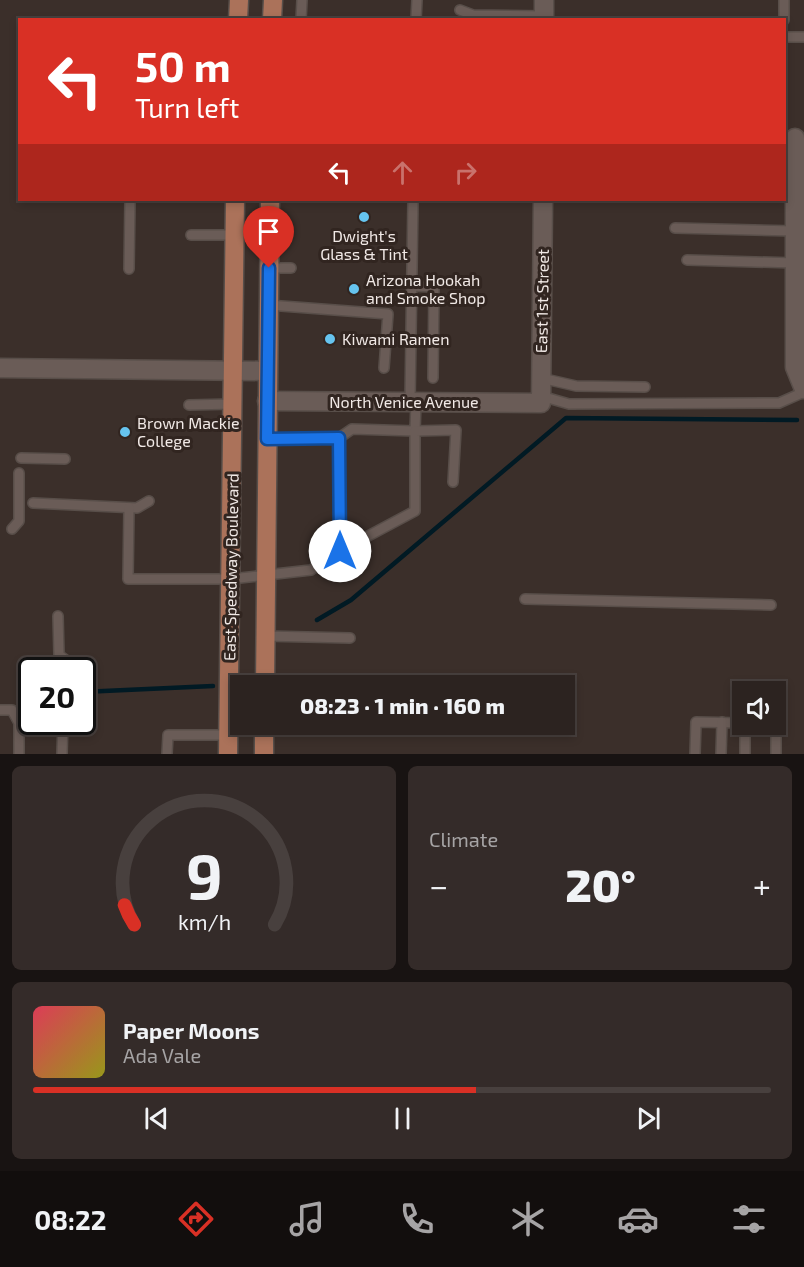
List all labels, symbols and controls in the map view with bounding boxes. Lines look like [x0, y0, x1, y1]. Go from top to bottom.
text: 50 m [135, 40, 231, 90]
icon: left [36, 42, 114, 120]
text: Turn left [135, 91, 239, 123]
icon: left [323, 156, 356, 189]
icon: ahead [386, 156, 419, 189]
icon: right [449, 156, 482, 189]
pin [243, 206, 294, 268]
marker: Dwight's Glass & Tint [357, 210, 371, 224]
icon: arrive [252, 215, 285, 248]
place label: Dwight's Glass & Tint [320, 226, 408, 263]
street label: East 1st Street [531, 249, 552, 353]
place label: Arizona Hookah and Smoke Shop [366, 270, 486, 307]
marker: Arizona Hookah and Smoke Shop [347, 282, 361, 296]
place label: Kiwami Ramen [342, 329, 449, 348]
marker: Kiwami Ramen [323, 332, 337, 346]
street label: North Venice Avenue [329, 392, 479, 411]
place label: Brown Mackie College [137, 413, 240, 450]
marker: Brown Mackie College [118, 425, 132, 439]
street label: East Speedway Boulevard [219, 473, 242, 661]
position arrow [308, 519, 372, 583]
speed limit sign: 20 [18, 657, 96, 735]
map controls [732, 681, 786, 735]
button: sound [732, 681, 786, 735]
text: 08:23 · 1 min · 160 m [300, 692, 505, 718]
text: Climate [429, 827, 498, 851]
text: 9 [186, 837, 222, 912]
text: 20° [565, 857, 636, 911]
text: − [429, 865, 448, 905]
text: + [753, 865, 771, 905]
text: km/h [177, 909, 231, 934]
text: Paper Moons [123, 1017, 259, 1043]
text: Ada Vale [123, 1043, 201, 1067]
icon: previous [140, 1102, 173, 1135]
icon: pause [386, 1102, 419, 1135]
icon: next [632, 1102, 665, 1135]
icon: directions [175, 1198, 217, 1240]
icon: music [286, 1198, 328, 1240]
icon: phone [396, 1198, 438, 1240]
icon: climate [507, 1198, 549, 1240]
icon: car [617, 1198, 659, 1240]
icon: filters [728, 1198, 770, 1240]
text: 08:22 [34, 1203, 106, 1235]

